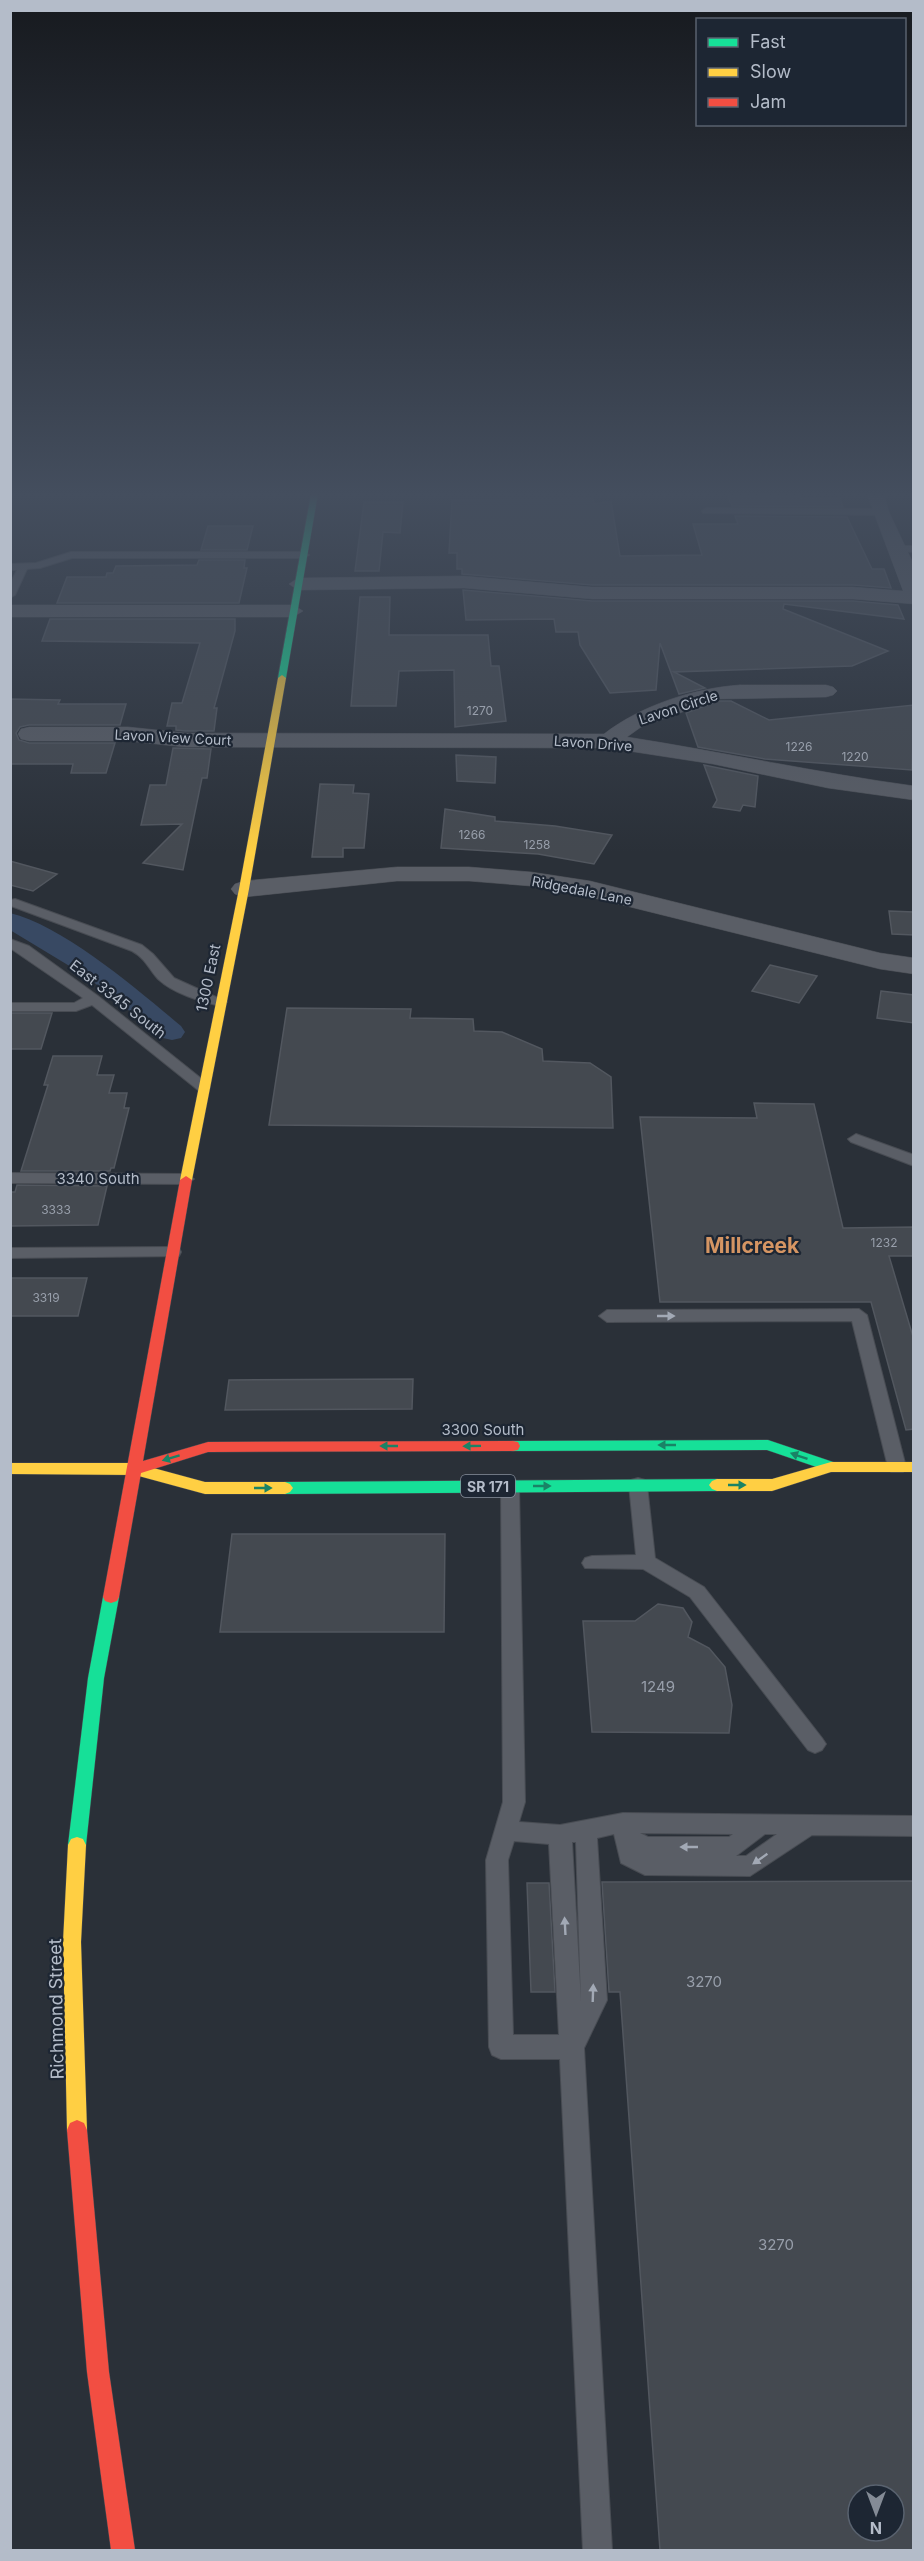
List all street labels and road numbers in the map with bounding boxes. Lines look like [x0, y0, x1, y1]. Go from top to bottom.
street label: Lavon Circle [636, 686, 720, 728]
street label: Lavon View Court [114, 725, 232, 749]
street label: Lavon Drive [553, 732, 633, 754]
street label: Ridgedale Lane [530, 872, 634, 908]
street label: 1300 East [192, 942, 224, 1014]
street label: East 3345 South [66, 955, 170, 1043]
street label: 3340 South [56, 1169, 140, 1188]
street label: 3300 South [442, 1420, 524, 1439]
road number: SR 171 [461, 1475, 515, 1497]
street label: Richmond Street [44, 1938, 68, 2080]

